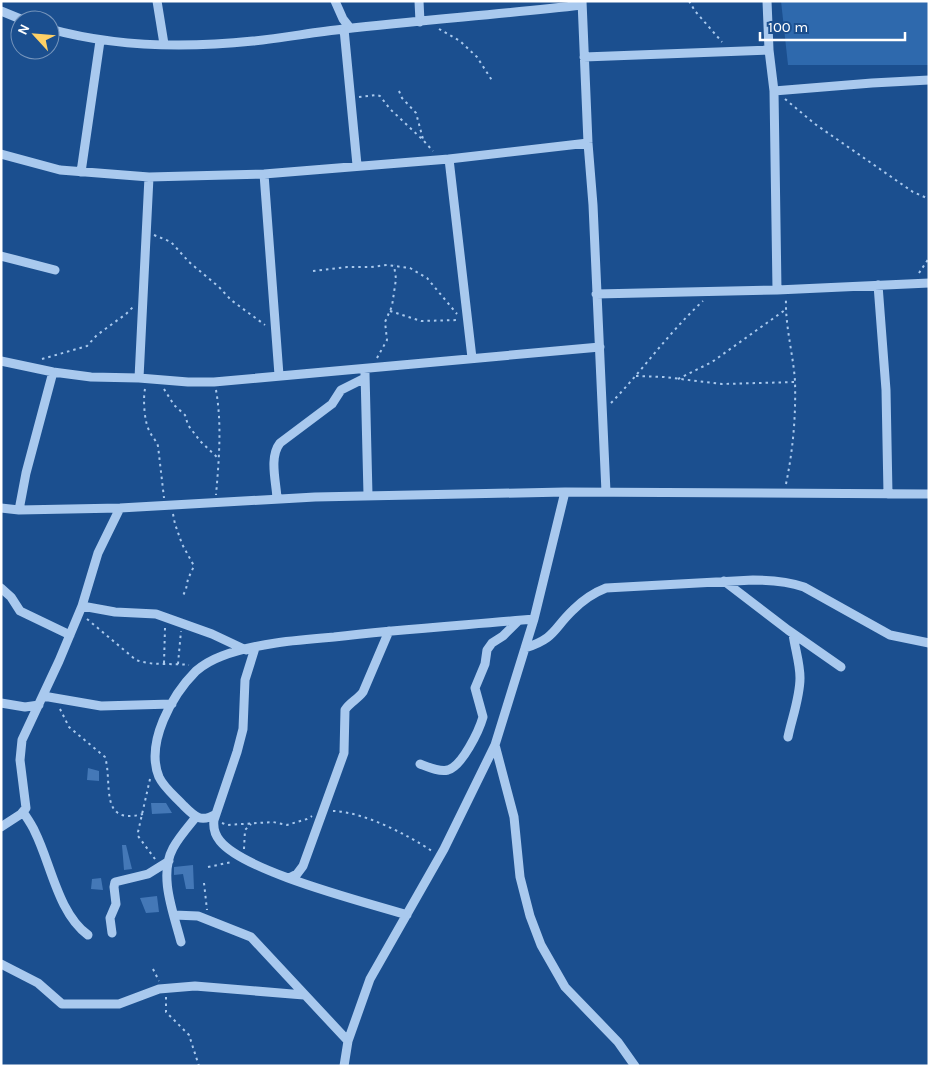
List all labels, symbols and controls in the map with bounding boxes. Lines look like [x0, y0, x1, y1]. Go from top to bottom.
north arrow [10, 10, 60, 60]
scale bar [760, 10, 905, 42]
text: 100 m [768, 18, 808, 36]
text: N [14, 21, 34, 38]

